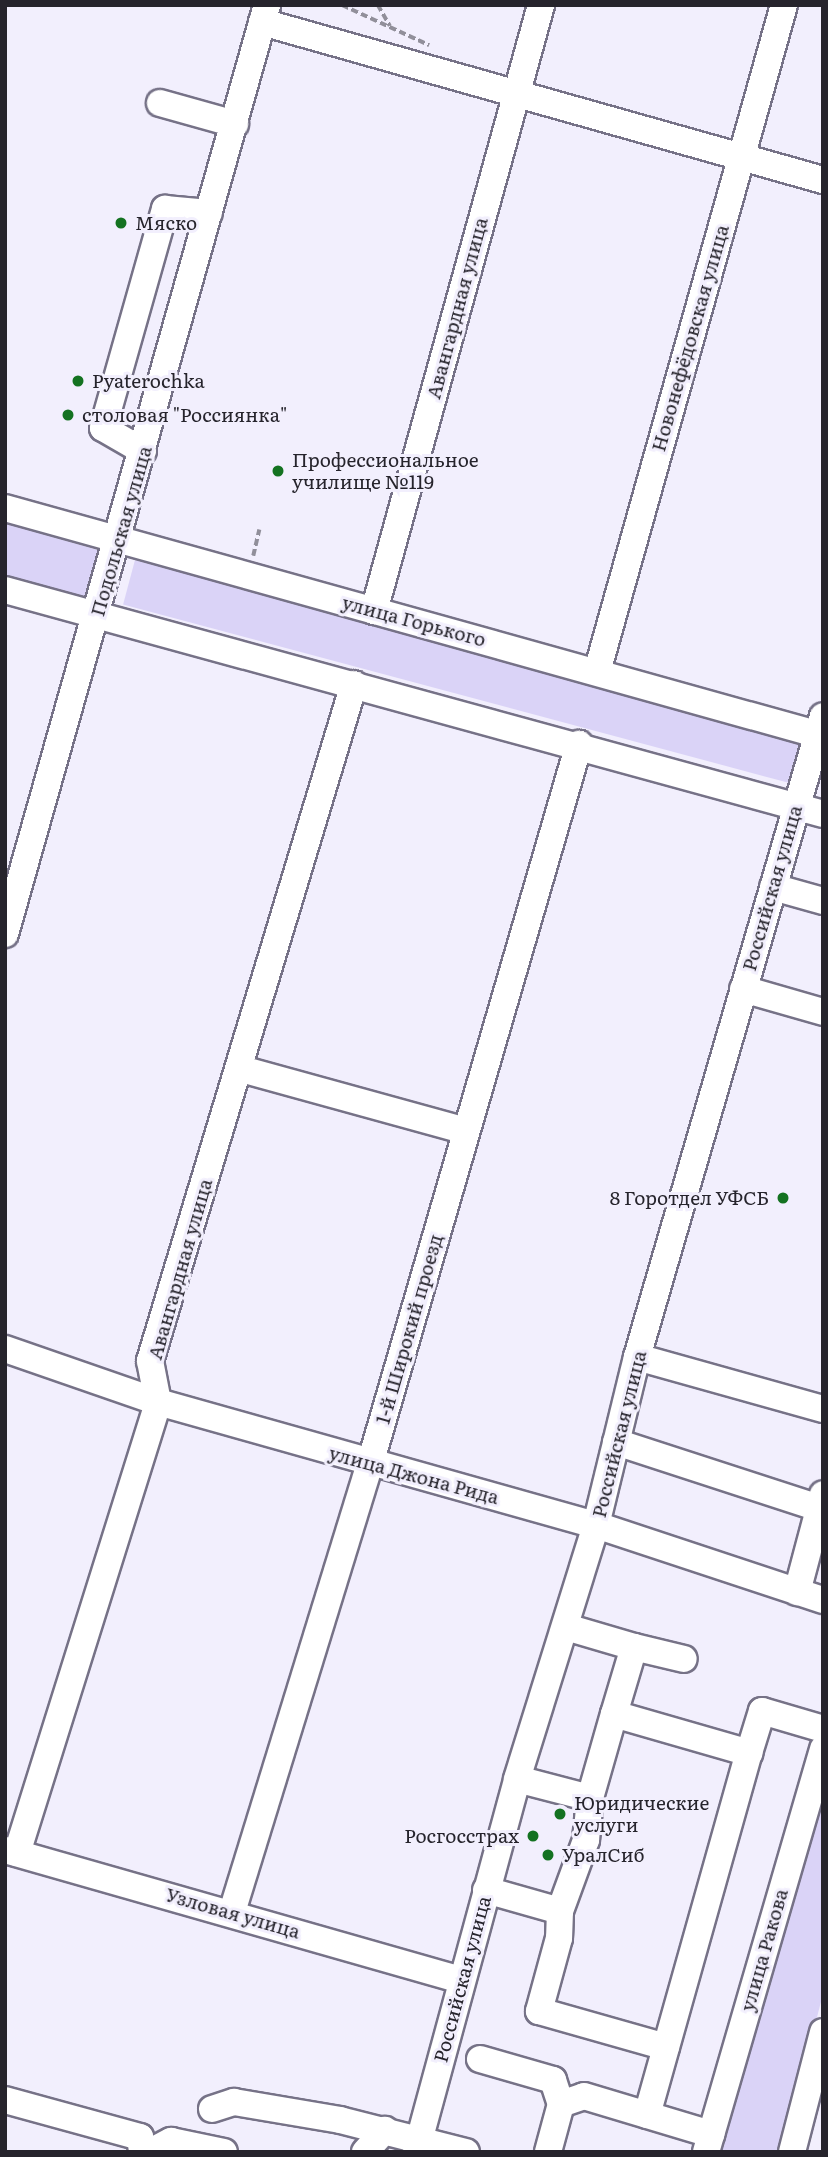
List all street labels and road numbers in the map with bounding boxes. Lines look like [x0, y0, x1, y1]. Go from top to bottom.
street label: Авангардная улица [422, 215, 492, 401]
street label: Новонефёдовская улица [647, 222, 733, 454]
street label: Подольская улица [86, 443, 156, 619]
street label: улица Горького [340, 591, 488, 651]
street label: Российская улица [737, 802, 807, 974]
street label: Авангардная улица [143, 1176, 217, 1362]
street label: 1-й Широкий проезд [371, 1231, 447, 1427]
street label: Российская улица [587, 1348, 651, 1520]
street label: улица Джона Рида [326, 1441, 502, 1509]
street label: Узловая улица [163, 1883, 303, 1943]
street label: улица Ракова [736, 1886, 792, 2014]
street label: Российская улица [429, 1893, 495, 2065]

